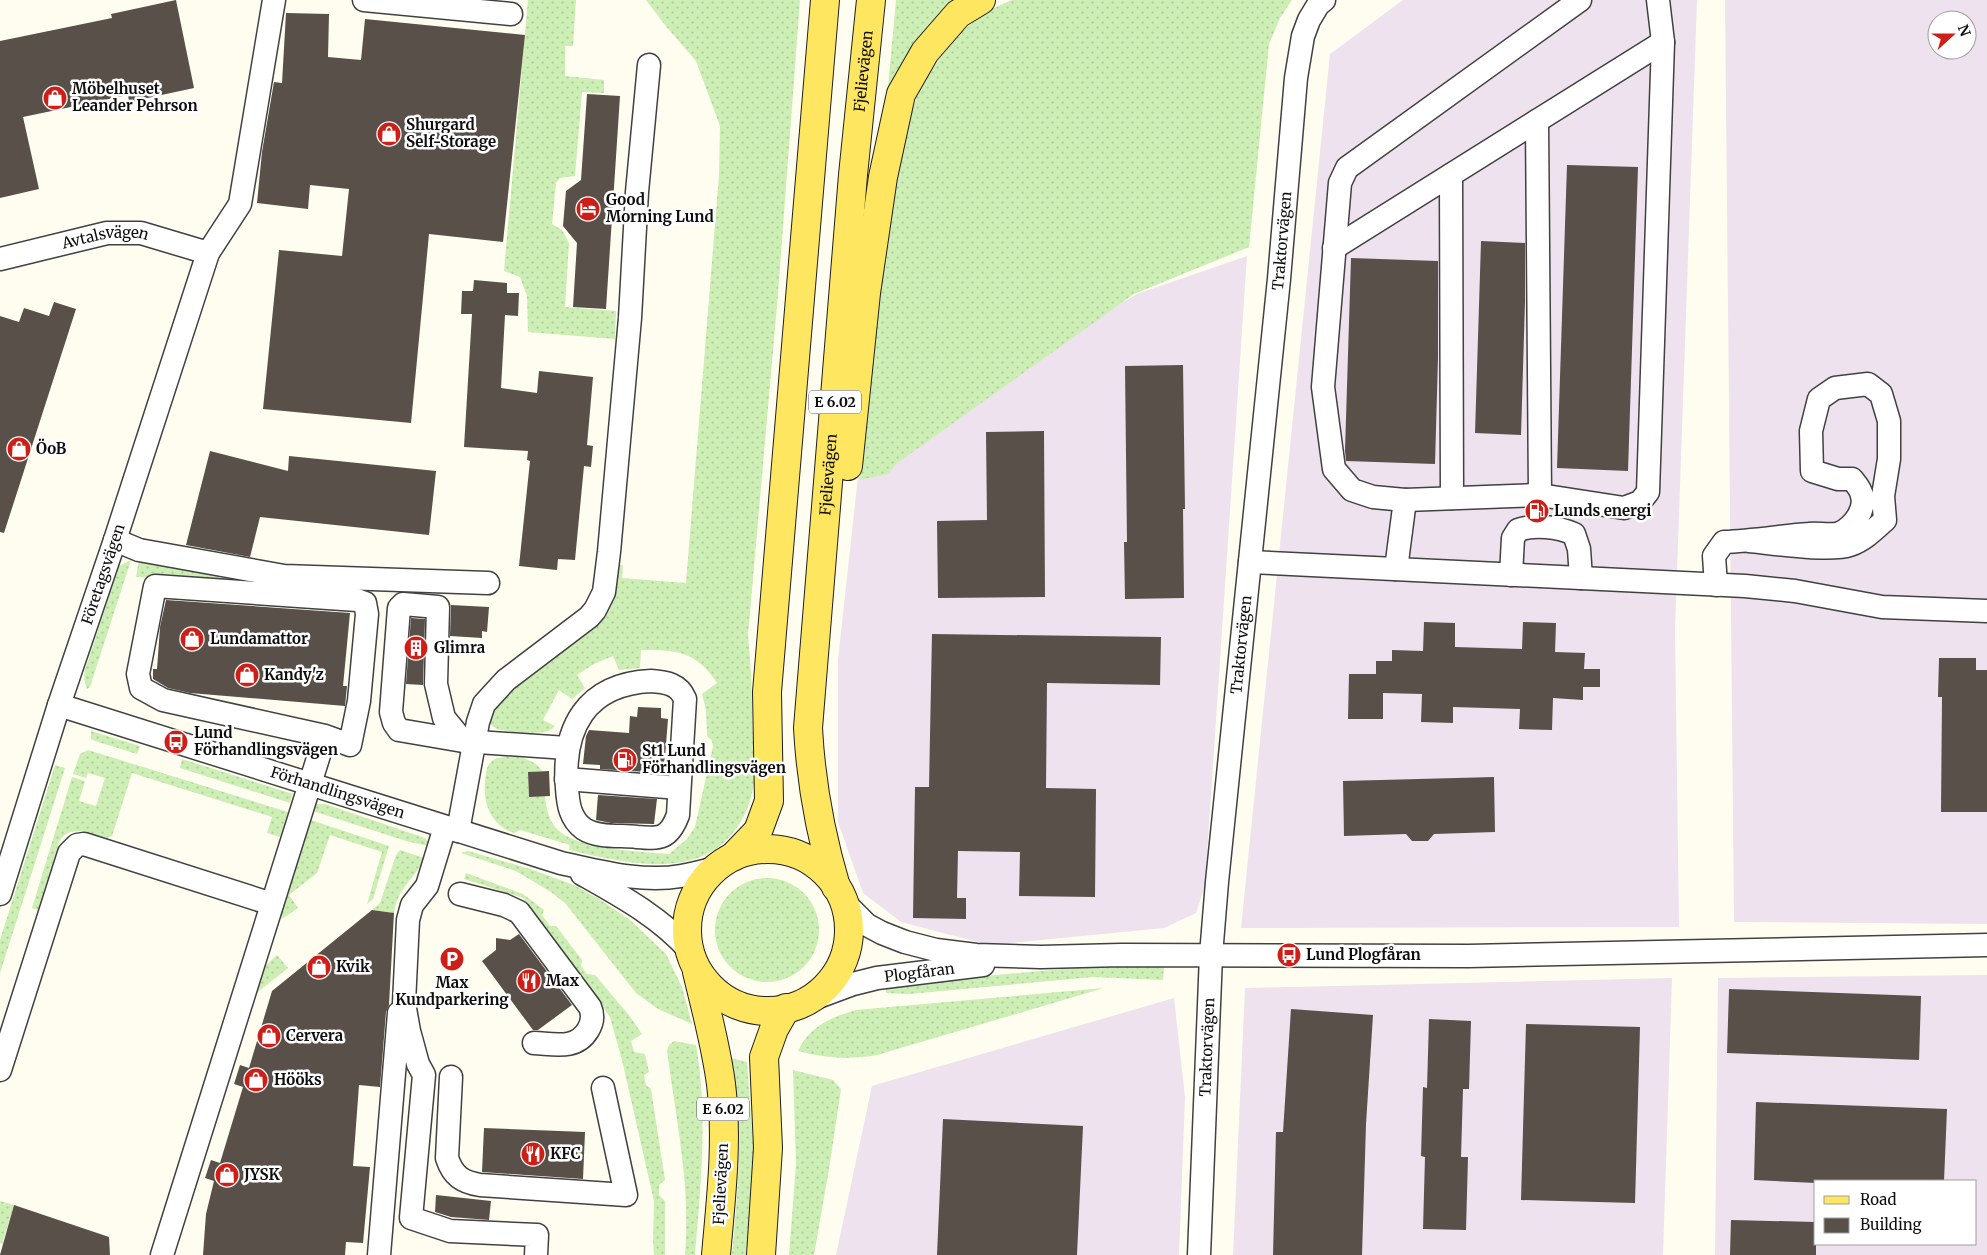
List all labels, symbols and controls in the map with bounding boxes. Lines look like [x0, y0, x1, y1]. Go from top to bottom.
north arrow [1927, 10, 1977, 60]
text: N [1954, 22, 1975, 39]
street label: Fjelievägen [850, 29, 877, 113]
place label: Möbelhuset Leander Pehrson [72, 79, 198, 115]
shop icon: Möbelhuset Leander Pehrson [42, 85, 68, 111]
place label: Shurgard Self-Storage [406, 115, 496, 151]
shop icon: Shurgard Self-Storage [376, 121, 402, 147]
place label: Good Morning Lund [606, 190, 714, 226]
street label: Traktorvägen [1268, 191, 1295, 291]
hotel icon: Good Morning Lund [575, 196, 601, 222]
street label: Avtalsvägen [59, 223, 151, 253]
road number: E 6.02 [809, 391, 861, 414]
street label: Fjelievägen [815, 433, 841, 516]
shop icon: ÖoB [6, 436, 32, 462]
place label: ÖoB [36, 438, 67, 458]
fuel station icon: Lunds energi [1524, 498, 1550, 524]
place label: Lunds energi [1554, 501, 1651, 520]
street label: Företagsvägen [77, 521, 129, 627]
street label: Traktorvägen [1226, 594, 1255, 695]
shop icon: Lundamattor [179, 626, 205, 652]
place label: Lundamattor [210, 629, 308, 648]
building icon: Glimra [403, 635, 429, 661]
place label: Glimra [434, 638, 486, 657]
shop icon: Kandy'z [234, 662, 260, 688]
place label: Kandy'z [264, 665, 324, 684]
place label: Lund Förhandlingsvägen [194, 723, 338, 759]
bus stop icon: Lund Förhandlingsvägen [163, 729, 189, 755]
place label: St1 Lund Förhandlingsvägen [642, 741, 786, 777]
fuel station icon: St1 Lund Förhandlingsvägen [612, 747, 638, 773]
street label: Förhandlingsvägen [268, 762, 407, 822]
bus stop icon: Lund Plogfåran [1276, 942, 1302, 968]
place label: Lund Plogfåran [1306, 945, 1421, 964]
parking icon: Max Kundparkering [439, 946, 465, 972]
shop icon: Kvik [306, 954, 332, 980]
place label: Kvik [336, 957, 370, 976]
street label: Plogfåran [883, 959, 956, 986]
restaurant icon: Max [516, 968, 542, 994]
place label: Max [546, 971, 580, 990]
place label: Max Kundparkering [395, 973, 509, 1009]
street label: Traktorvägen [1195, 997, 1218, 1097]
shop icon: Cervera [256, 1023, 282, 1049]
place label: Cervera [286, 1026, 344, 1045]
shop icon: Hööks [243, 1067, 269, 1093]
place label: Hööks [274, 1070, 322, 1089]
road number: E 6.02 [697, 1098, 749, 1120]
restaurant icon: KFC [520, 1141, 546, 1167]
street label: Fjelievägen [709, 1142, 732, 1225]
place label: KFC [550, 1144, 581, 1163]
shop icon: JYSK [214, 1162, 240, 1188]
place label: JYSK [243, 1165, 280, 1184]
legend [1814, 1180, 1977, 1245]
text: Road [1860, 1190, 1896, 1209]
text: Building [1860, 1215, 1922, 1234]

